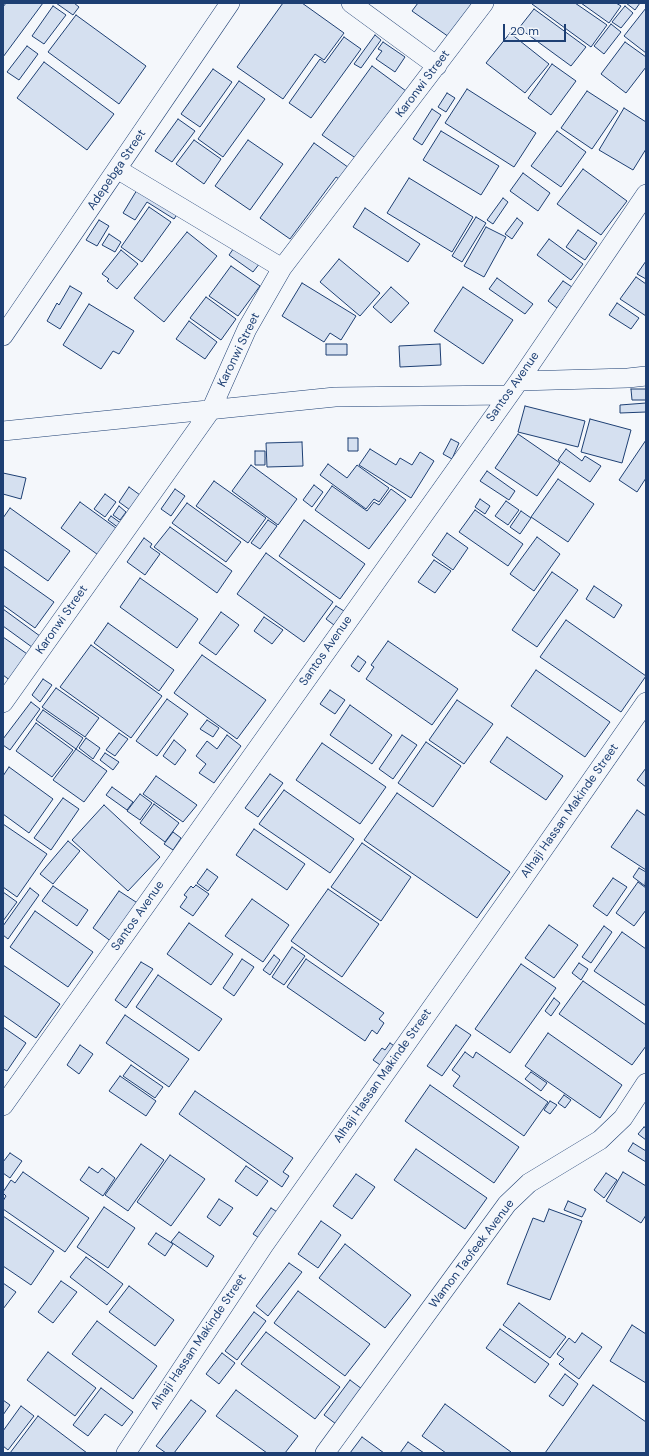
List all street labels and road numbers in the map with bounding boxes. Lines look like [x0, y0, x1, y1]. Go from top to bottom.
street label: Karonwi Street [393, 47, 453, 121]
street label: Adepebga Street [85, 127, 149, 213]
street label: Karonwi Street [215, 311, 263, 389]
street label: Santos Avenue [484, 349, 542, 425]
street label: Karonwi Street [33, 583, 91, 657]
street label: Santos Avenue [297, 613, 355, 689]
street label: Alhaji Hassan Makinde Street [518, 741, 622, 881]
street label: Santos Avenue [109, 878, 167, 954]
street label: Alhaji Hassan Makinde Street [331, 1006, 435, 1146]
street label: Wamon Taofeek Avenue [426, 1197, 518, 1311]
street label: Alhaji Hassan Makinde Street [148, 1271, 250, 1413]

